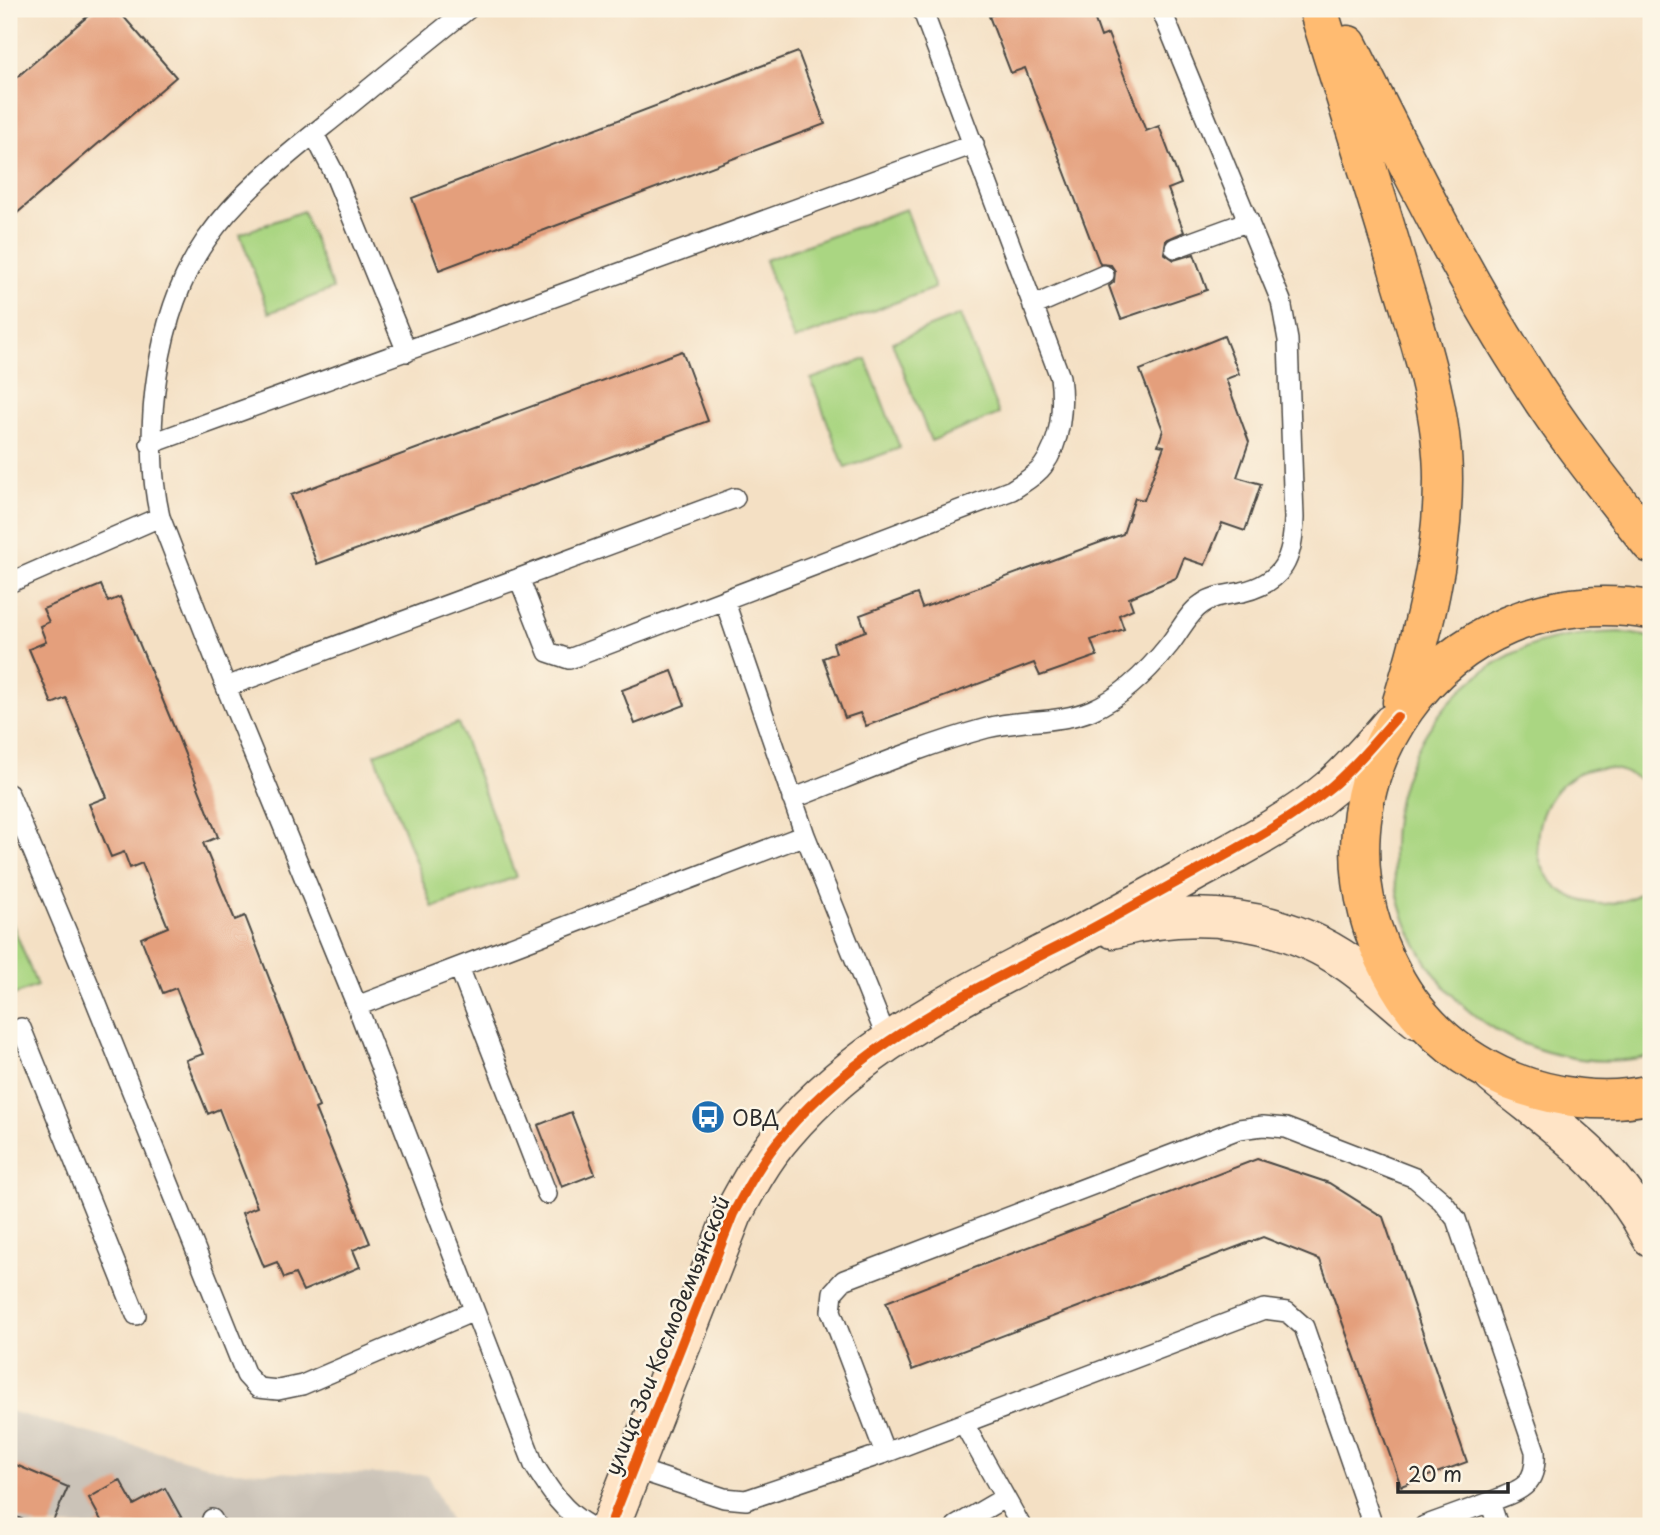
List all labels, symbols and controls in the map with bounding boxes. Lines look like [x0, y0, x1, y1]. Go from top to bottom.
bus stop icon: ОВД [689, 1098, 727, 1136]
place label: ОВД [732, 1101, 779, 1133]
street label: улица Зои Космодемьянской [595, 1190, 737, 1480]
scale bar [1398, 1451, 1508, 1495]
text: 20 m [1408, 1457, 1462, 1489]

